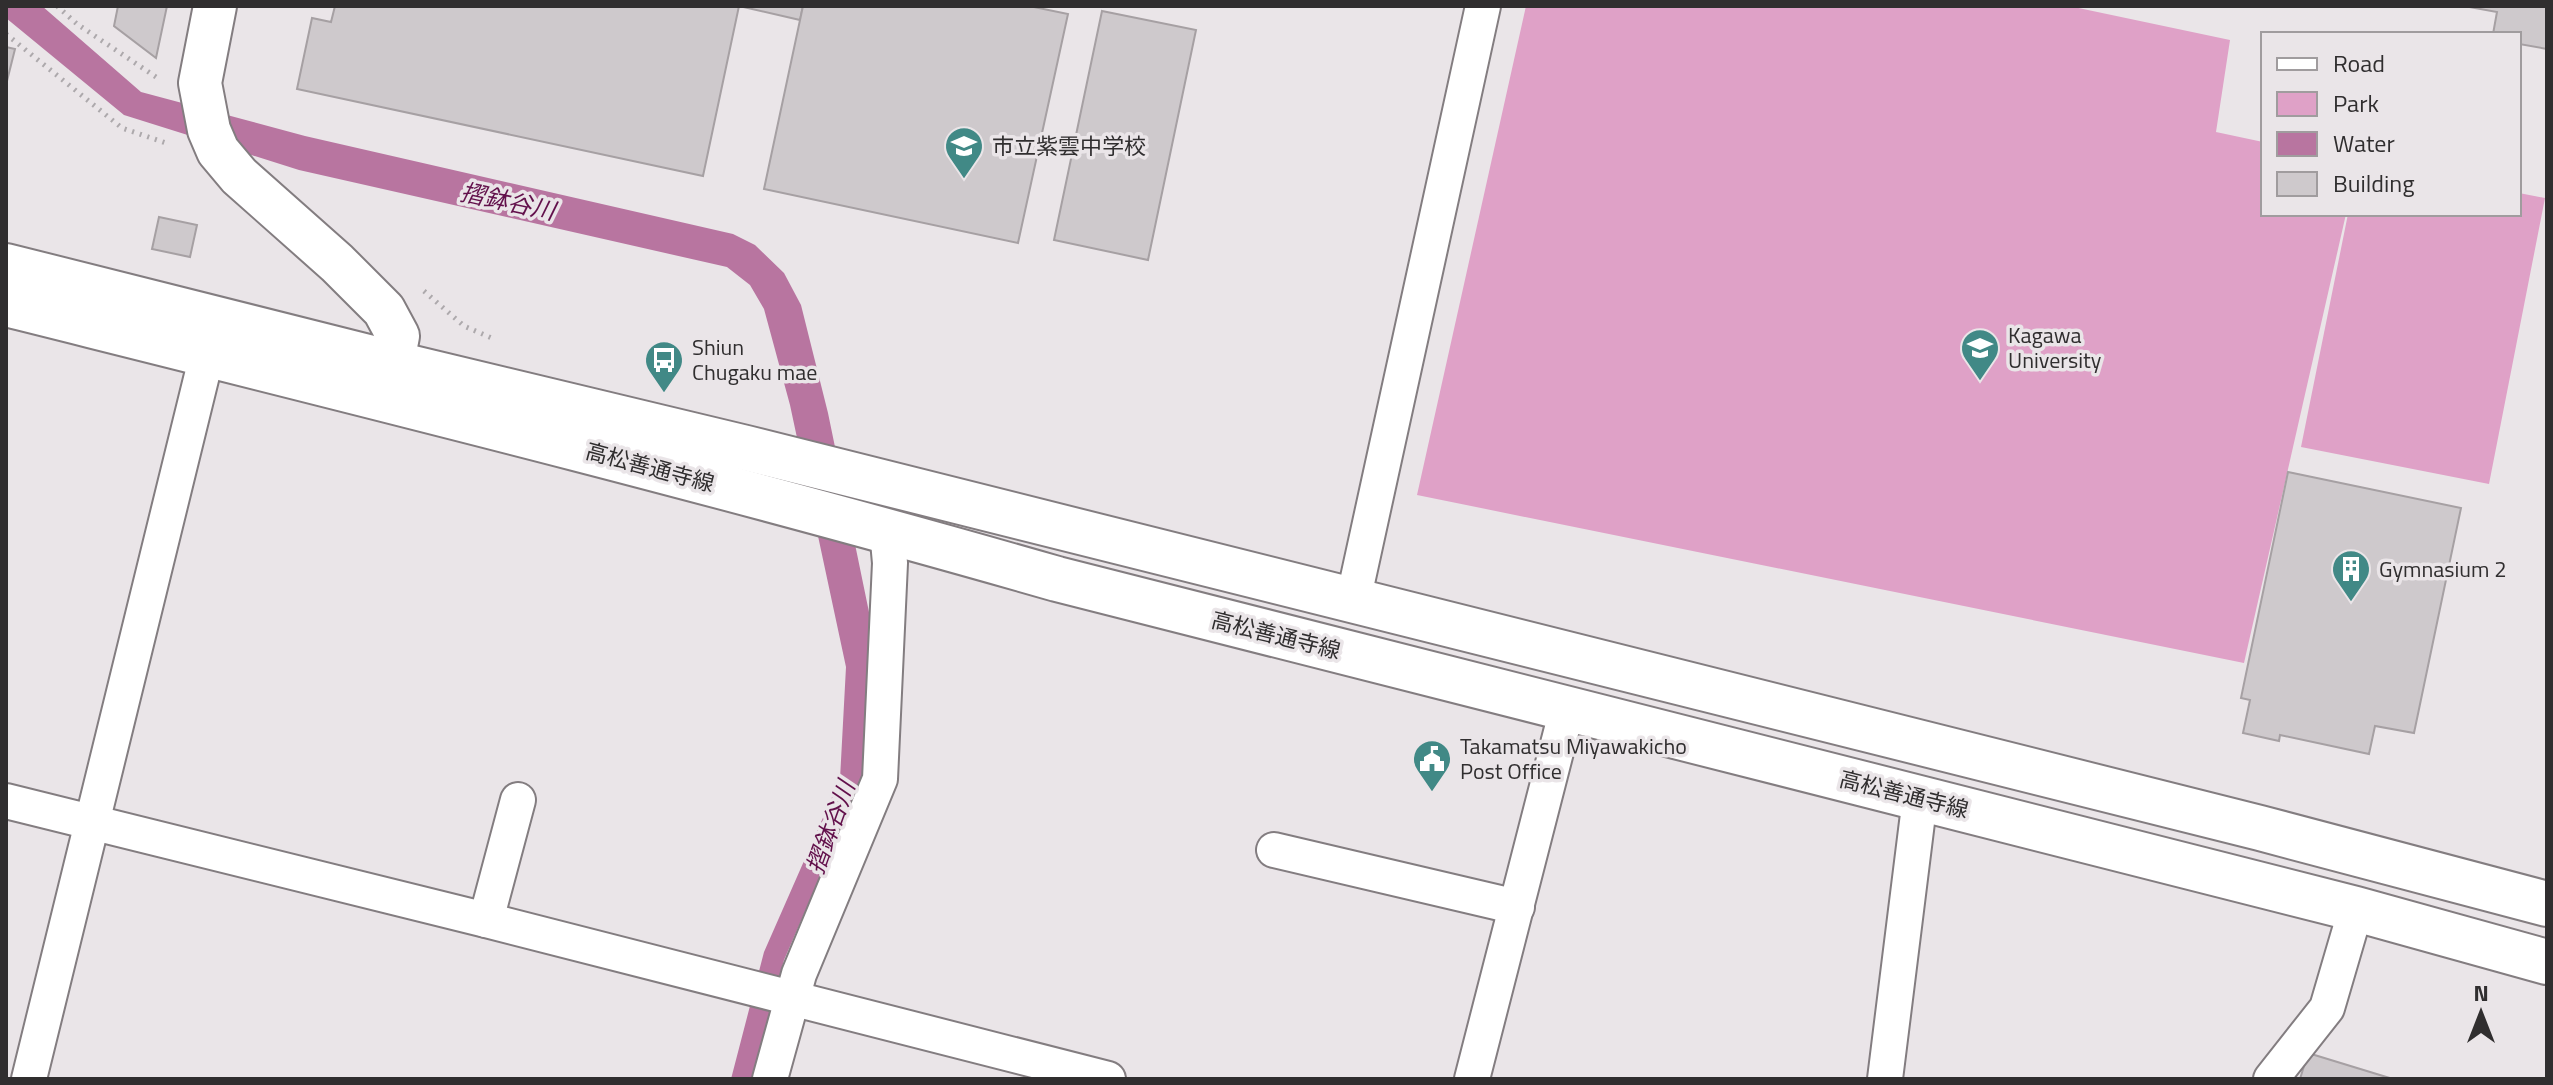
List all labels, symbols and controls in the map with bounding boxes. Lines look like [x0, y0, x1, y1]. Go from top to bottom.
legend [2261, 32, 2521, 216]
text: Road [2333, 45, 2385, 81]
text: Park [2333, 85, 2379, 121]
school or university icon: 市立紫雲中学校 [943, 125, 985, 180]
text: Water [2333, 125, 2395, 161]
place label: 市立紫雲中学校 [992, 129, 1146, 163]
text: Building [2333, 165, 2415, 201]
water label: 摺鉢谷川 [457, 173, 562, 229]
place label: Kagawa University [2008, 318, 2102, 377]
school or university icon: Kagawa University [1959, 327, 2001, 382]
place label: Shiun Chugaku mae [692, 330, 817, 389]
bus stop icon: Shiun Chugaku mae [643, 339, 685, 394]
street label: 高松善通寺線 [582, 433, 718, 501]
building icon: Gymnasium 2 [2330, 548, 2372, 603]
place label: Gymnasium 2 [2379, 552, 2507, 586]
street label: 高松善通寺線 [1208, 603, 1344, 667]
place label: Takamatsu Miyawakicho Post Office [1460, 729, 1687, 788]
public building icon: Takamatsu Miyawakicho Post Office [1411, 738, 1453, 793]
street label: 高松善通寺線 [1836, 762, 1972, 826]
water label: 摺鉢谷川 [797, 773, 864, 878]
north arrow [2441, 973, 2521, 1053]
text: N [2473, 976, 2489, 1010]

